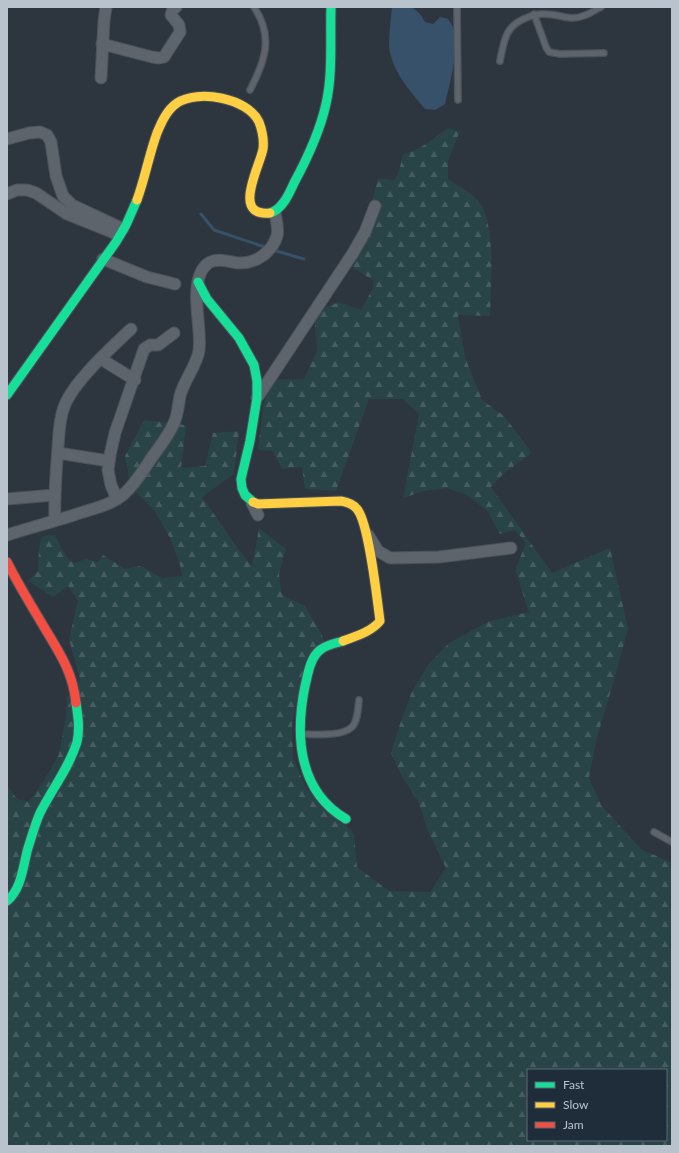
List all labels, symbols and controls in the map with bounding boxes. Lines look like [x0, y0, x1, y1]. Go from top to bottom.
legend [527, 1069, 667, 1141]
text: Fast [563, 1077, 585, 1092]
text: Slow [563, 1097, 589, 1112]
text: Jam [563, 1117, 584, 1132]

